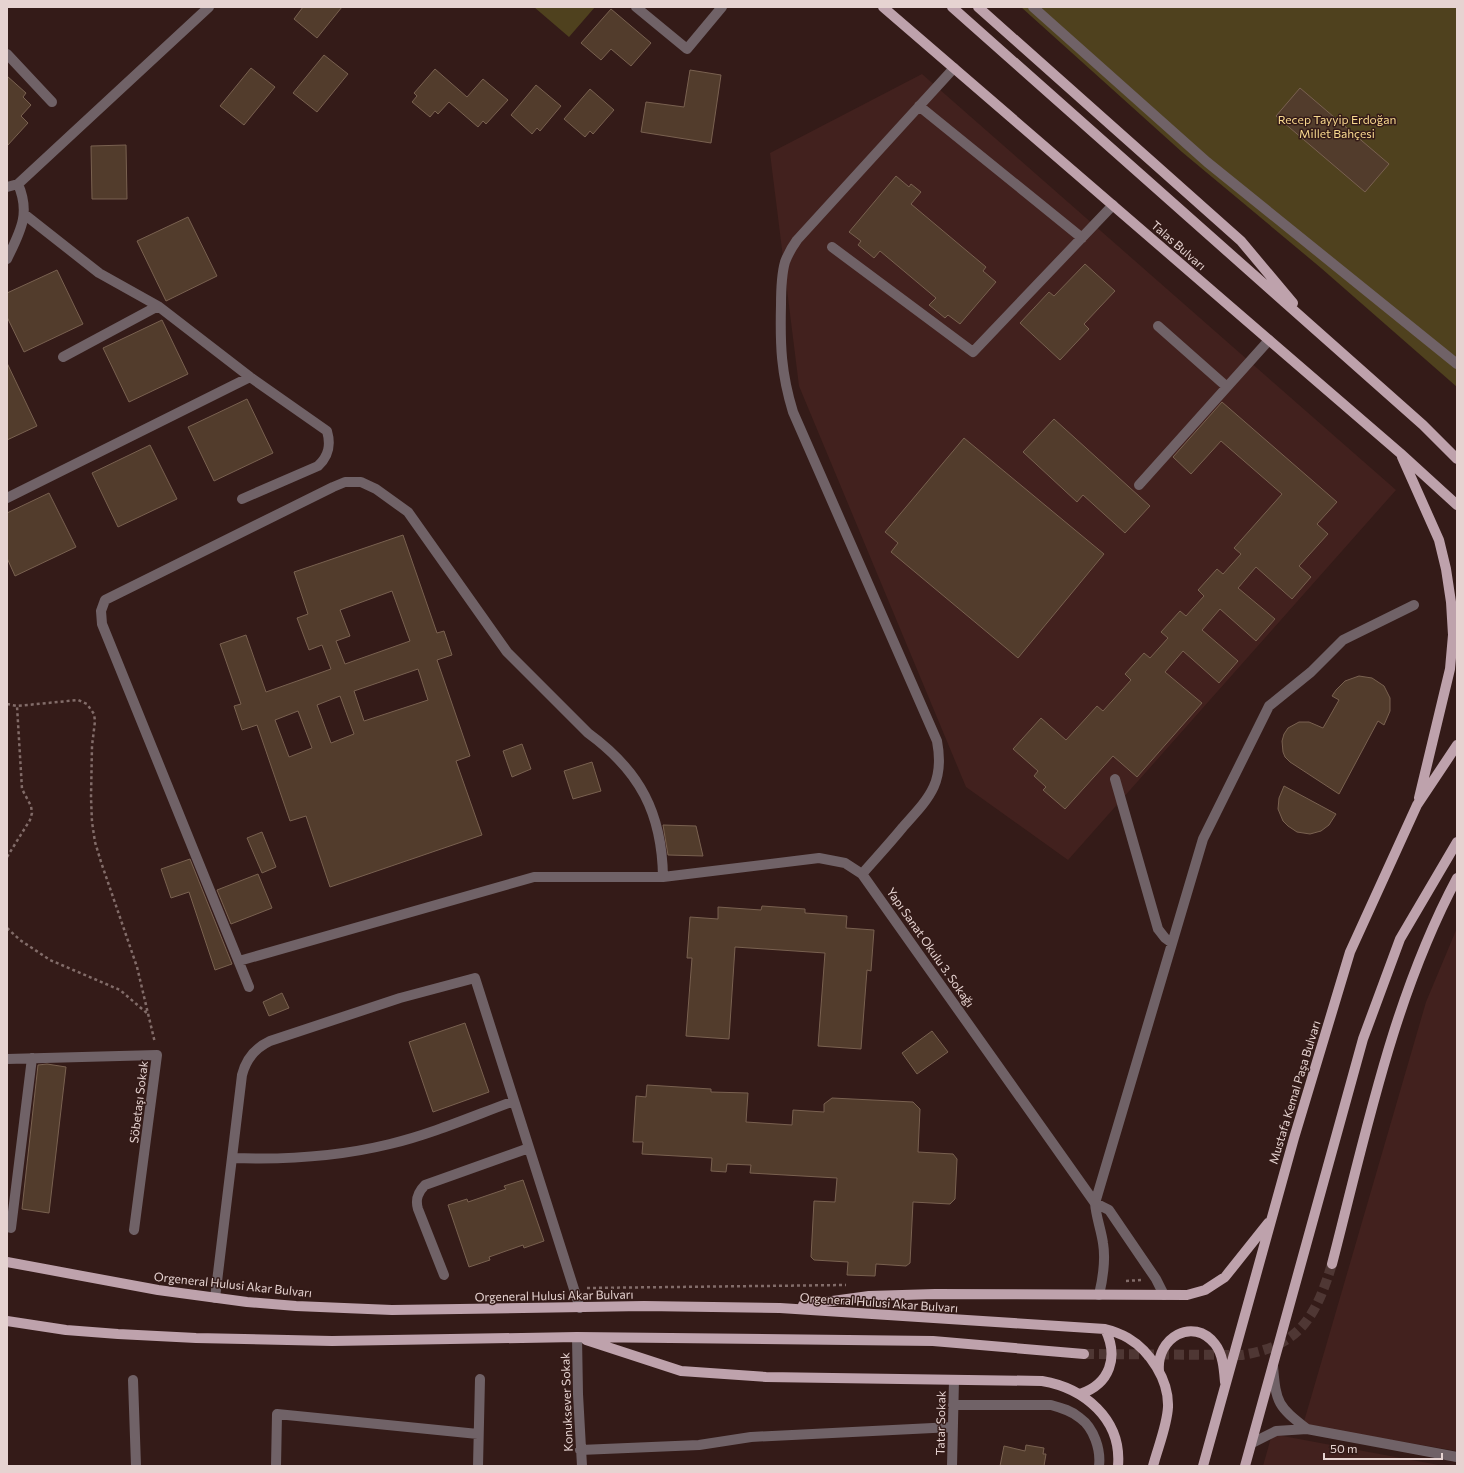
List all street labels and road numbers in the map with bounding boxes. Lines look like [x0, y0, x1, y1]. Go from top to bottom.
street label: Talas Bulvarı [1149, 218, 1209, 272]
street label: Yapı Sanat Okulu 3. Sokağı [884, 885, 978, 1009]
street label: Mustafa Kemal Paşa Bulvarı [1265, 1018, 1323, 1166]
street label: Söbetaşı Sokak [126, 1059, 150, 1144]
street label: Orgeneral Hulusi Akar Bulvarı [153, 1269, 313, 1299]
street label: Orgeneral Hulusi Akar Bulvarı [474, 1287, 634, 1303]
street label: Orgeneral Hulusi Akar Bulvarı [799, 1289, 959, 1315]
street label: Konuksever Sokak [557, 1352, 575, 1452]
street label: Tatar Sokak [932, 1390, 948, 1455]

